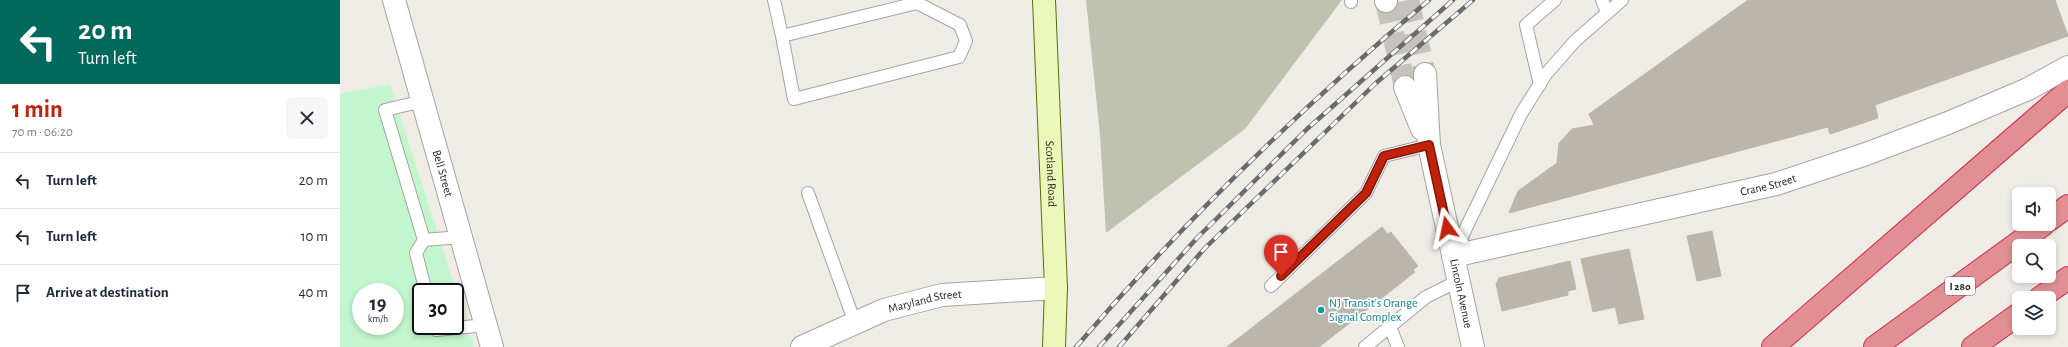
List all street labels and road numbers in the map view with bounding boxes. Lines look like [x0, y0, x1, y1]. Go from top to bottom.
street label: Scotland Road [1044, 140, 1059, 207]
street label: Bell Street [431, 148, 455, 198]
street label: Crane Street [1739, 172, 1798, 198]
street label: Lincoln Avenue [1448, 258, 1475, 329]
road number: I 280 [1945, 277, 1975, 295]
street label: Maryland Street [887, 288, 962, 315]

